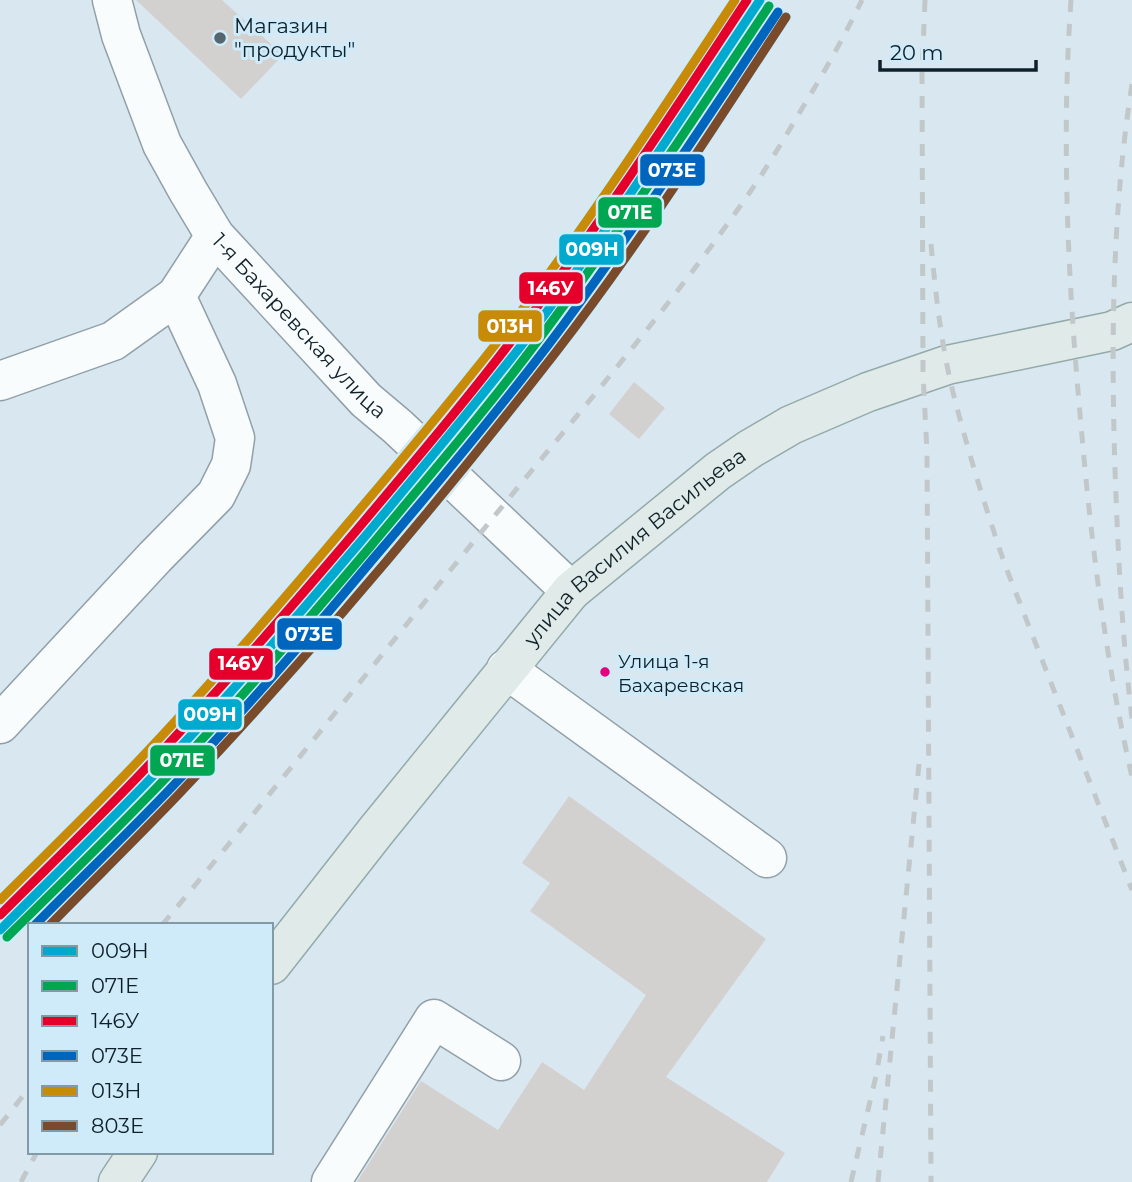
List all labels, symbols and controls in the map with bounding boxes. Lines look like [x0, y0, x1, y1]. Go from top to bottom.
place label: Магазин "продукты" [234, 13, 355, 62]
scale bar [880, 28, 1036, 72]
marker: Магазин "продукты" [212, 30, 228, 46]
text: 20 m [890, 40, 944, 65]
line badge: 073Е [639, 153, 706, 187]
text: 073Е [648, 159, 696, 182]
line badge: 071Е [597, 196, 663, 229]
text: 071Е [607, 201, 653, 224]
street label: 1-я Бахаревская улица [207, 228, 391, 424]
line badge: 009Н [558, 233, 625, 266]
text: 009Н [565, 238, 619, 261]
line badge: 146У [518, 271, 584, 305]
text: 146У [528, 277, 574, 300]
line badge: 013Н [477, 309, 543, 343]
text: 013Н [486, 315, 534, 338]
street label: улица Василия Васильева [517, 443, 750, 652]
line badge: 073Е [276, 617, 343, 651]
text: 073Е [285, 623, 333, 646]
line badge: 146У [208, 647, 274, 681]
place label: Улица 1-я Бахаревская [618, 650, 744, 697]
text: 146У [218, 652, 264, 675]
marker: Улица 1-я Бахаревская [598, 665, 612, 679]
line badge: 009Н [177, 698, 243, 731]
text: 009Н [183, 703, 237, 726]
line badge: 071Е [149, 744, 216, 777]
text: 071Е [159, 749, 205, 772]
legend [28, 923, 273, 1154]
text: 009Н [91, 938, 149, 963]
text: 071Е [91, 973, 139, 998]
text: 146У [91, 1008, 140, 1033]
text: 073Е [91, 1043, 143, 1068]
text: 013Н [91, 1078, 142, 1103]
text: 803Е [91, 1113, 144, 1138]

